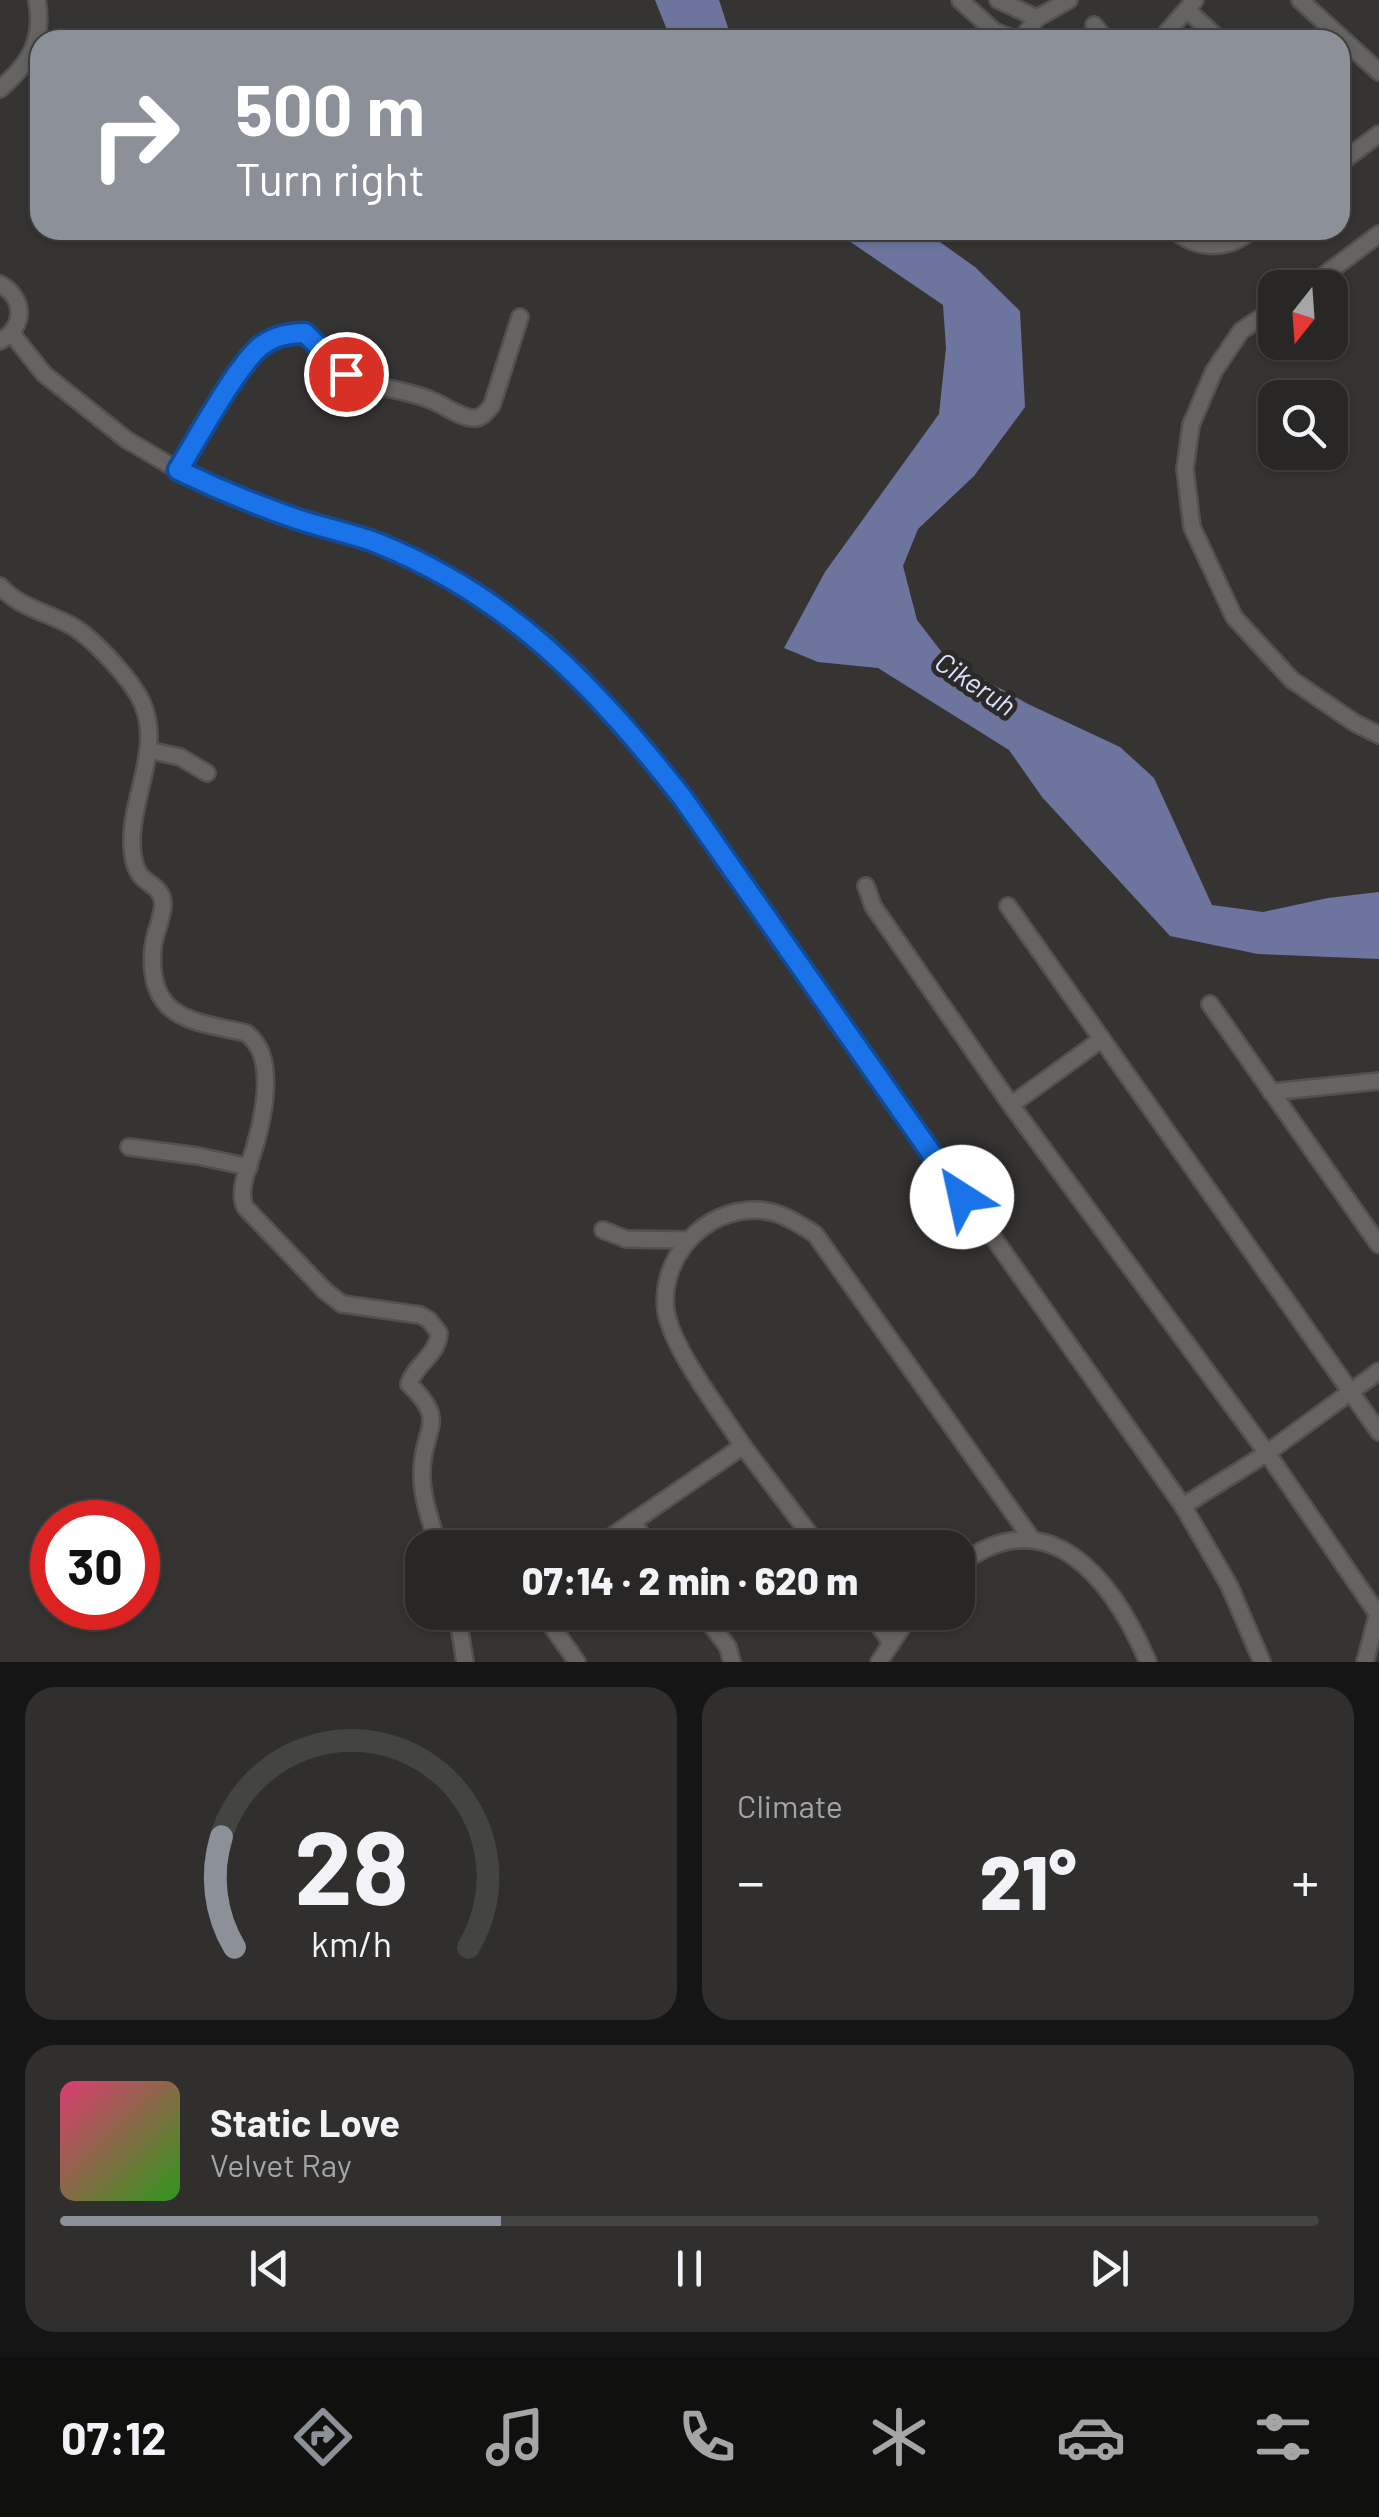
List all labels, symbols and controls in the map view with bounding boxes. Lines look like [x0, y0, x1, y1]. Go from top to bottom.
text: 500 m [235, 66, 425, 150]
icon: right [70, 70, 200, 200]
text: Turn right [235, 151, 425, 205]
north arrow [1258, 270, 1348, 360]
map controls [1258, 270, 1348, 470]
pin [304, 332, 389, 417]
icon: arrive [319, 347, 374, 402]
button: search [1258, 380, 1348, 470]
water label: Cikeruh [929, 644, 1023, 722]
position arrow [910, 1145, 1014, 1249]
speed limit sign: 30 [30, 1500, 160, 1630]
text: 07:14 · 2 min · 620 m [522, 1557, 858, 1603]
text: Climate [737, 1786, 843, 1824]
text: 28 [294, 1801, 408, 1926]
text: 21° [979, 1835, 1077, 1925]
text: − [737, 1847, 765, 1913]
text: + [1291, 1847, 1319, 1913]
text: km/h [311, 1921, 391, 1964]
text: Static Love [210, 2099, 400, 2145]
text: Velvet Ray [210, 2145, 352, 2183]
icon: previous [242, 2241, 297, 2296]
icon: pause [662, 2241, 717, 2296]
icon: next [1082, 2241, 1137, 2296]
icon: directions [288, 2402, 358, 2472]
icon: music [480, 2402, 550, 2472]
icon: phone [672, 2402, 742, 2472]
icon: climate [864, 2402, 934, 2472]
icon: car [1056, 2402, 1126, 2472]
icon: filters [1248, 2402, 1318, 2472]
text: 07:12 [61, 2410, 166, 2464]

